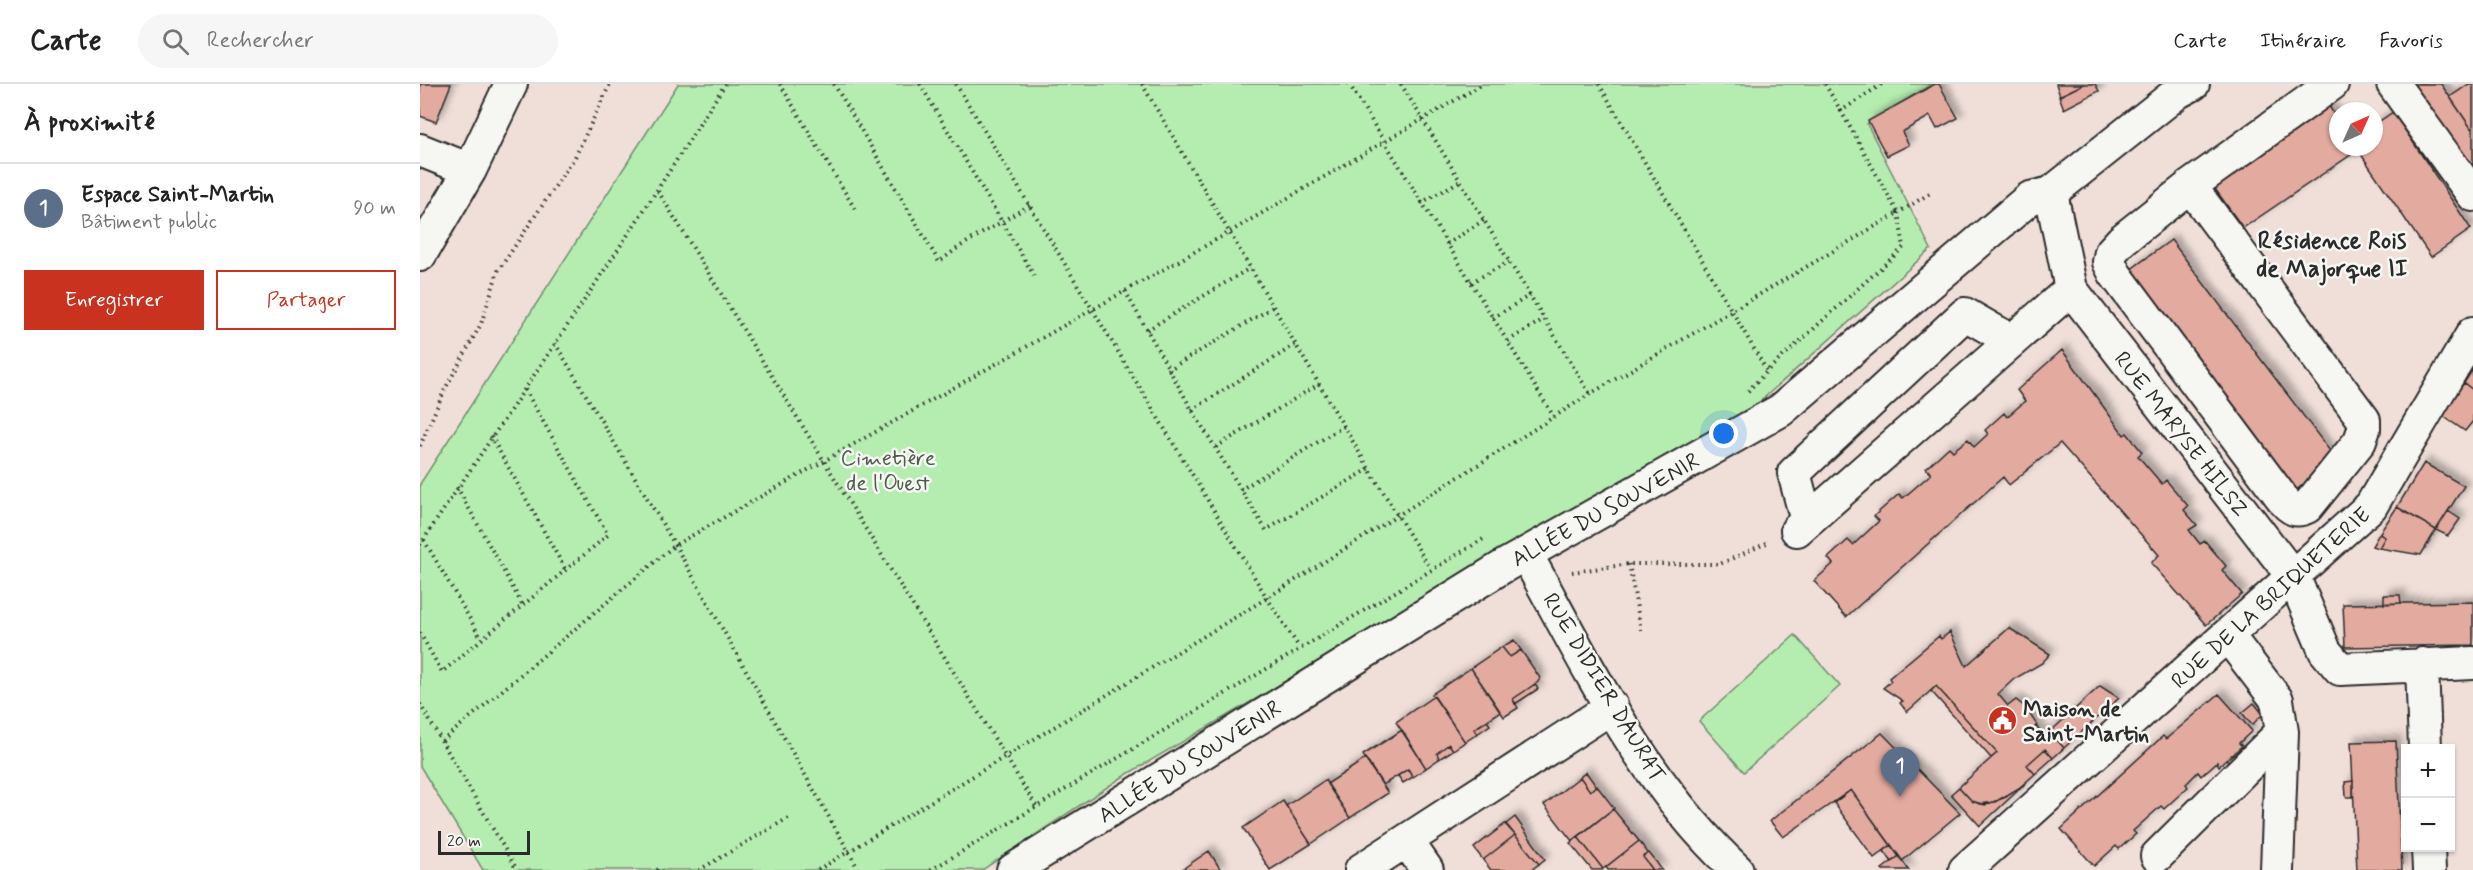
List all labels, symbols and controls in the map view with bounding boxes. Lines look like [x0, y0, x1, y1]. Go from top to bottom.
search box [138, 14, 558, 68]
text: Carte [30, 23, 102, 60]
icon: search [159, 25, 192, 58]
text: Rechercher [207, 27, 314, 55]
text: Carte [2173, 27, 2227, 55]
text: Itinéraire [2260, 27, 2346, 55]
text: Favoris [2379, 27, 2443, 55]
north arrow [2329, 102, 2383, 156]
text: À proximité [24, 106, 155, 140]
text: Espace Saint-Martin [81, 181, 274, 209]
text: 1 [39, 195, 48, 222]
text: 90 m [353, 195, 396, 222]
text: Bâtiment public [81, 209, 217, 236]
district label: Résidence Rois de Majorque II [2256, 226, 2408, 286]
button: Enregistrer [24, 270, 204, 330]
button: Partager [216, 270, 396, 330]
street label: RUE MARYSE HILSZ [2107, 346, 2254, 523]
your location [1709, 419, 1738, 448]
park label: Cimetière de l'Ouest [841, 445, 936, 498]
street label: ALLÉE DU SOUVENIR [1507, 447, 1705, 574]
street label: RUE DE LA BRIQUETERIE [2166, 501, 2377, 695]
street label: RUE DIDIER DAURAT [1536, 588, 1671, 788]
street label: ALLÉE DU SOUVENIR [1093, 694, 1287, 830]
place label: Maison de Saint-Martin [2023, 696, 2149, 749]
public building icon: Maison de Saint-Martin [1986, 705, 2018, 737]
map controls [2401, 744, 2455, 852]
button: + [2401, 744, 2455, 798]
pin: 1 [1880, 748, 1920, 797]
button: − [2401, 798, 2455, 852]
scale bar [438, 828, 530, 856]
text: 20 m [447, 831, 481, 852]

